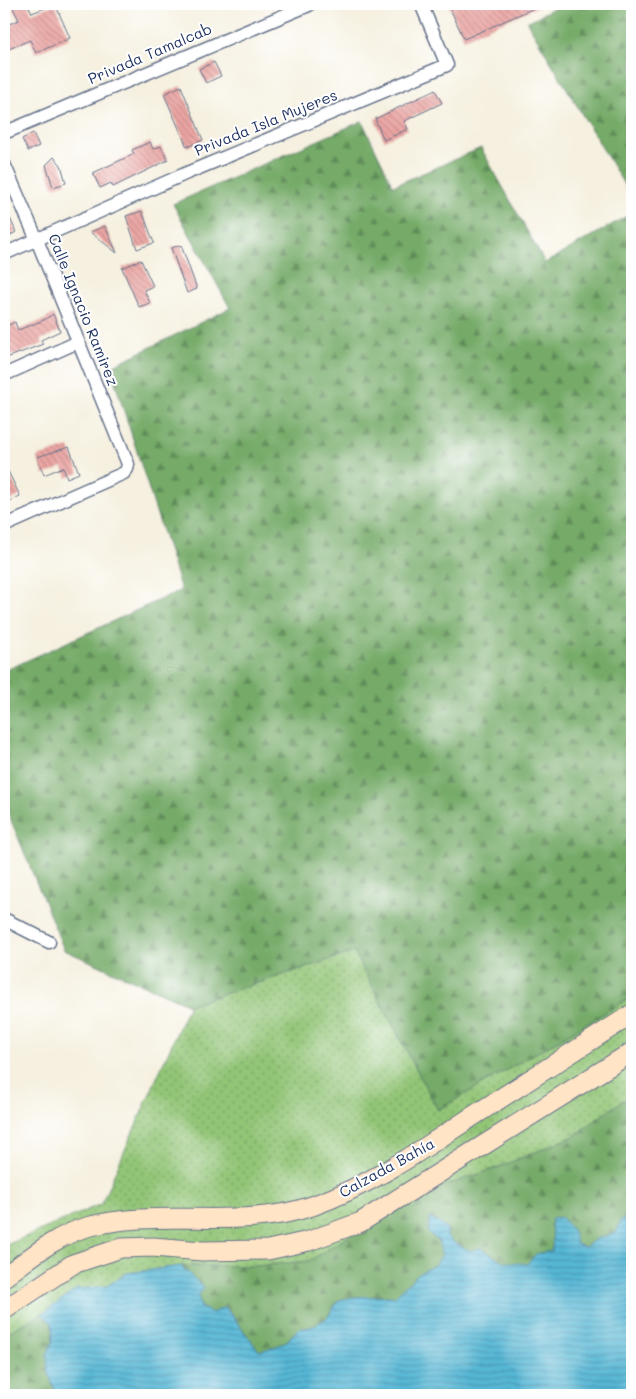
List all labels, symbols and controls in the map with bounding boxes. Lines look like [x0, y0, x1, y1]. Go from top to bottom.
street label: Privada Tamalcab [85, 18, 215, 88]
street label: Privada Isla Mujeres [191, 84, 340, 160]
street label: Calle Ignacio Ramirez [44, 231, 124, 389]
street label: Calzada Bahía [335, 1133, 438, 1202]

